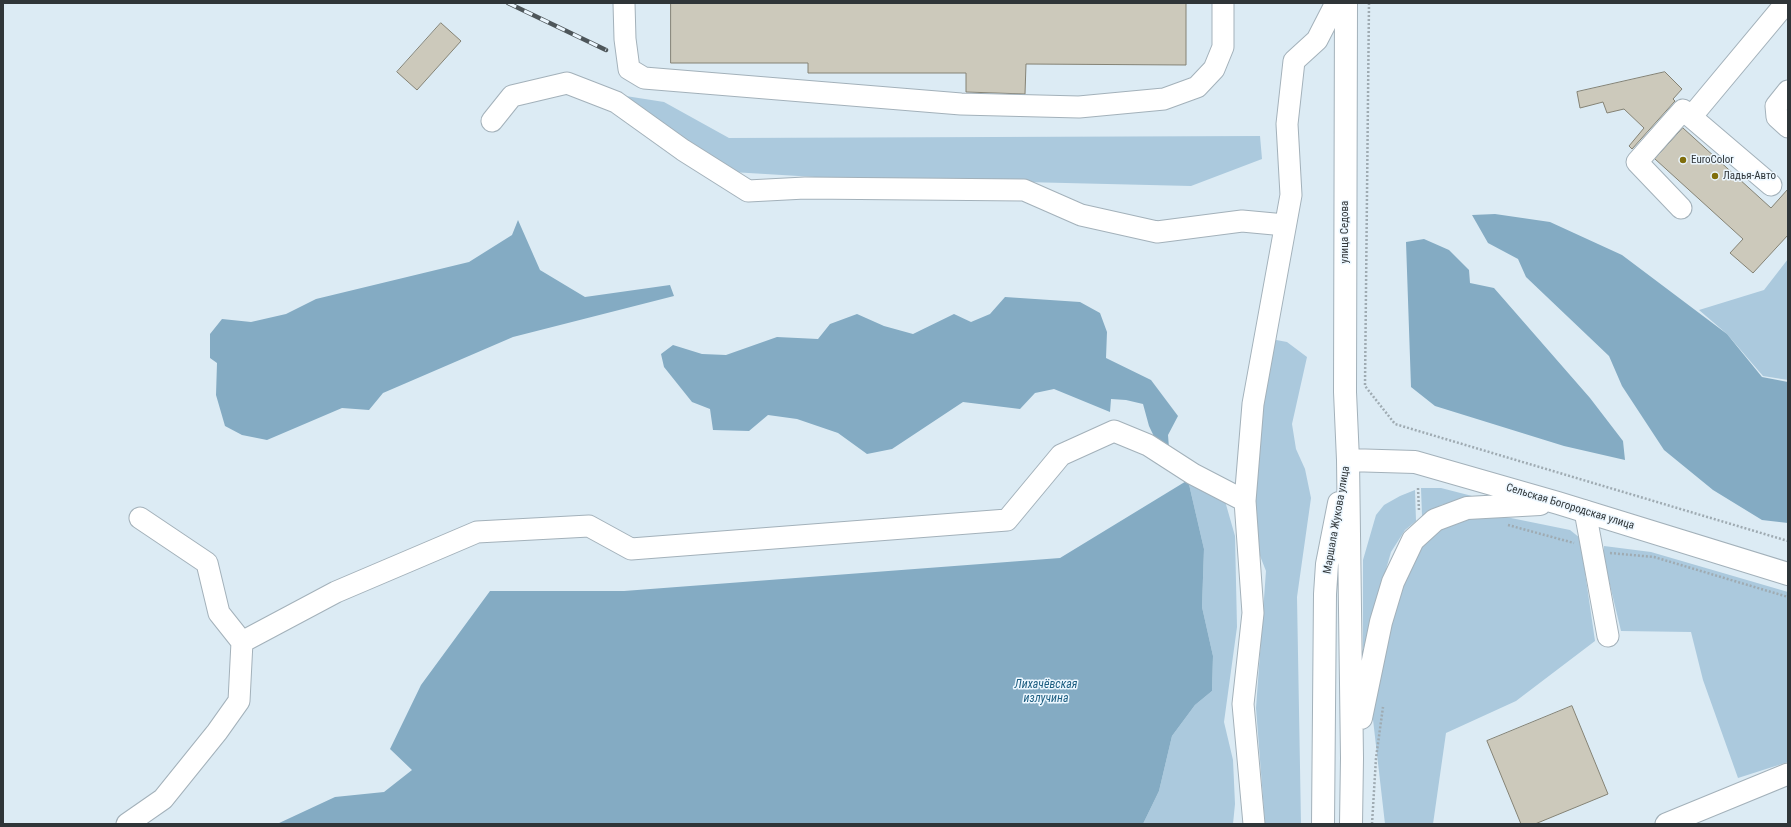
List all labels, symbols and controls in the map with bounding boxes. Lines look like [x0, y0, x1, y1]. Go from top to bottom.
place label: EuroColor [1691, 153, 1734, 167]
marker: EuroColor [1678, 155, 1688, 165]
place label: Ладья-Авто [1723, 169, 1776, 183]
marker: Ладья-Авто [1710, 171, 1720, 181]
street label: улица Седова [1338, 201, 1352, 263]
street label: Маршала Жукова улица [1321, 465, 1353, 575]
street label: Сельская Богородская улица [1504, 481, 1636, 533]
water label: Лихачёвская излучина [1015, 678, 1077, 706]

